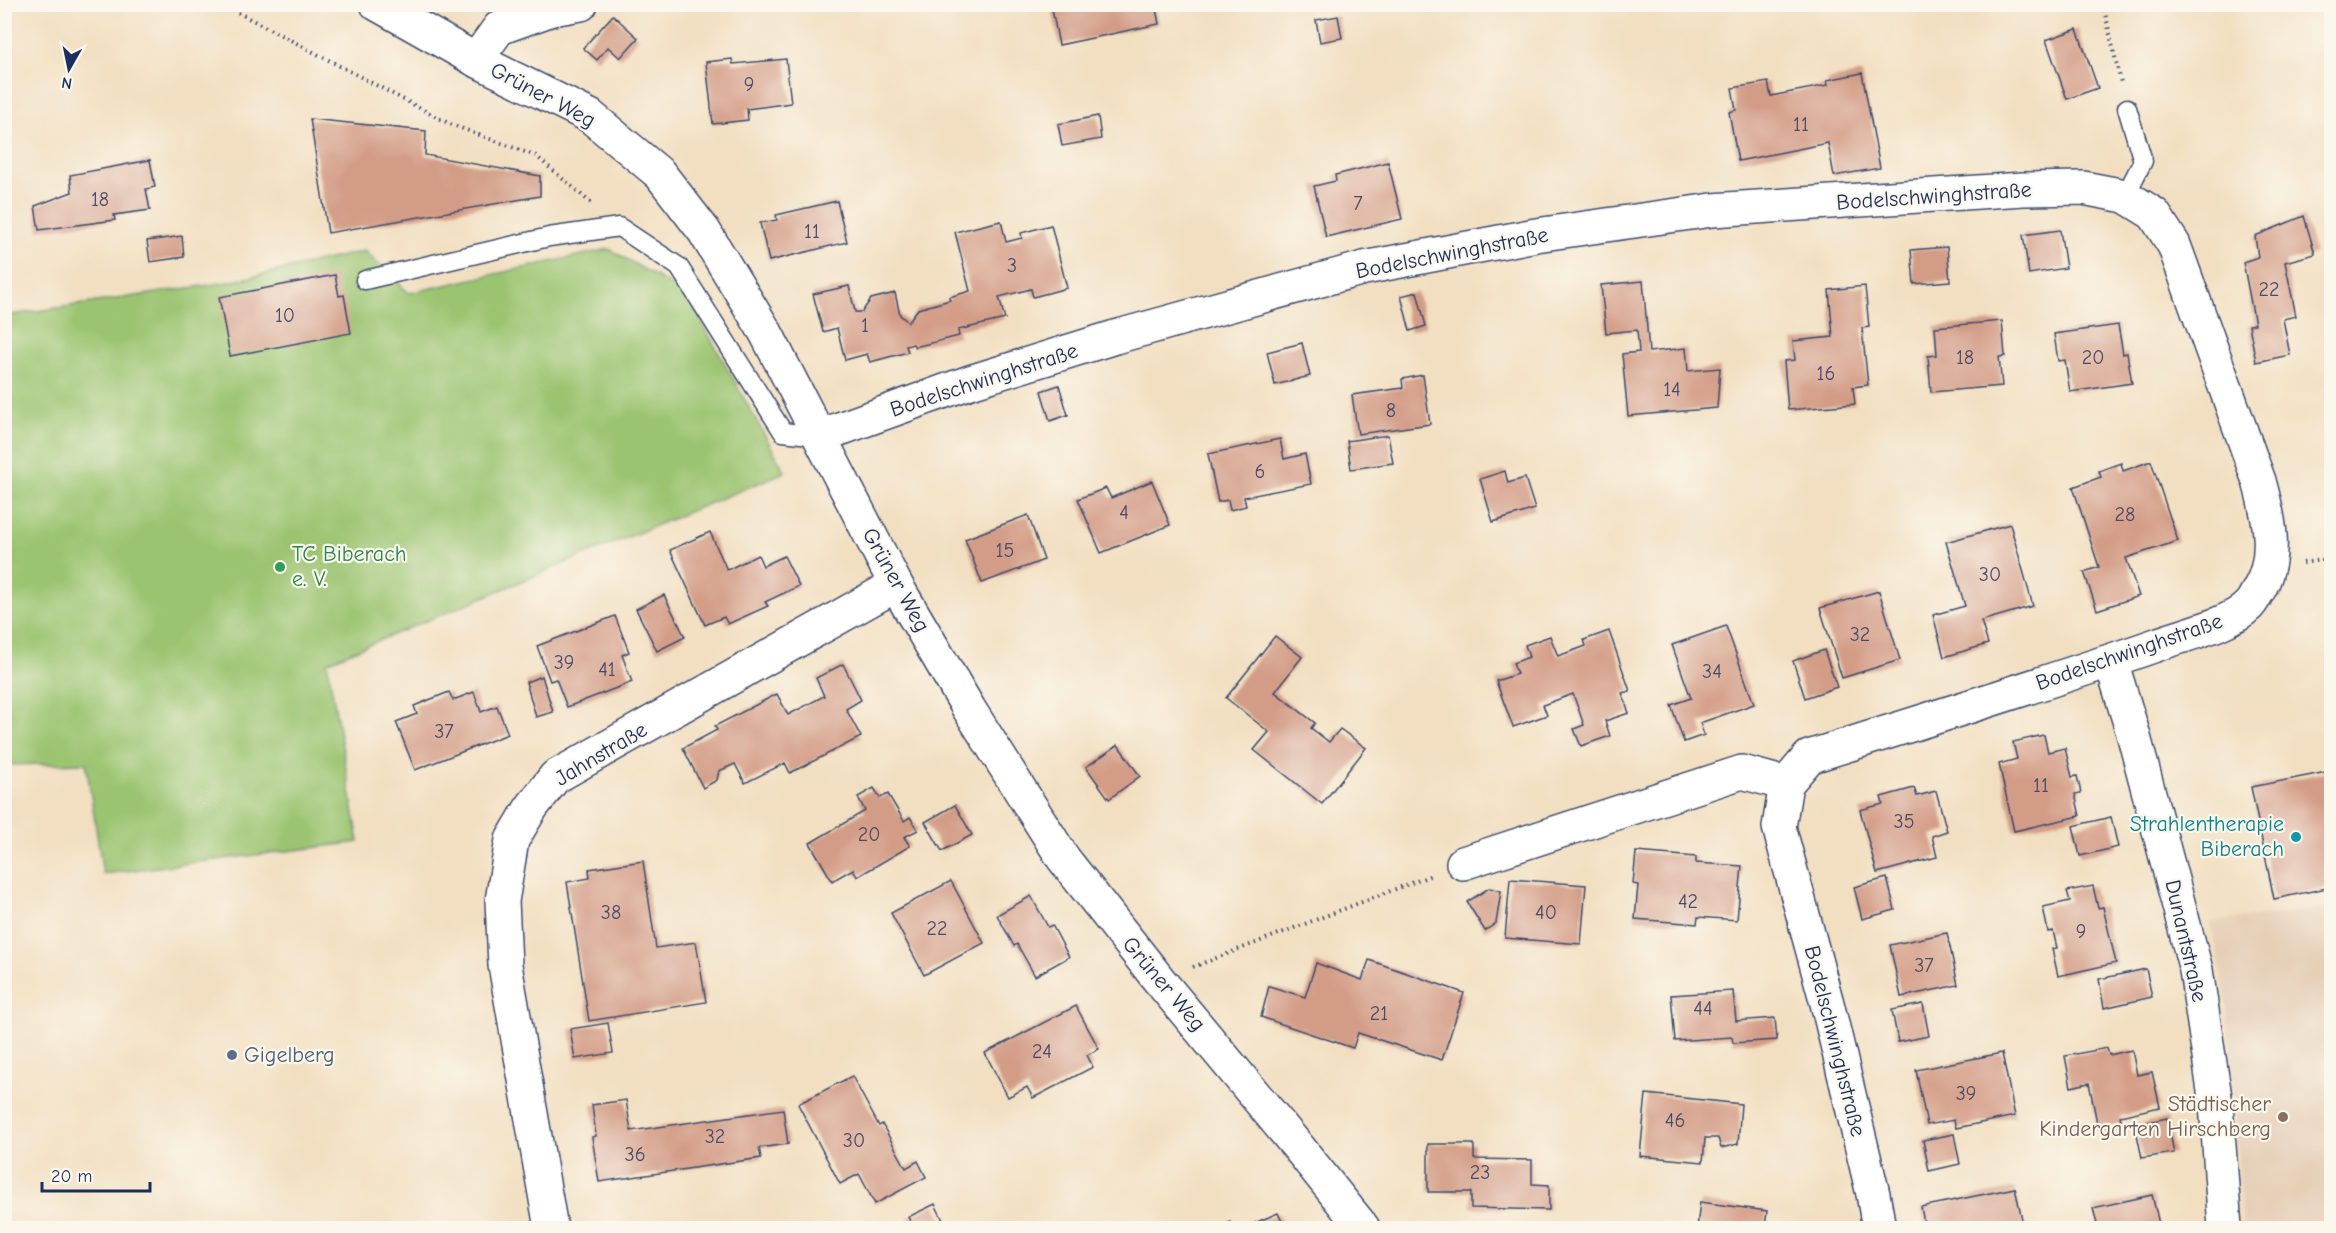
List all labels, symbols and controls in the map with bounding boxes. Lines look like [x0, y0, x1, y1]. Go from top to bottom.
north arrow [39, 39, 99, 99]
street label: Grüner Weg [486, 56, 600, 134]
text: N [60, 73, 73, 93]
house number: 9 [744, 73, 754, 96]
house number: 11 [1793, 113, 1809, 136]
street label: Bodelschwinghstraße [1835, 176, 2033, 216]
house number: 18 [91, 188, 109, 211]
house number: 7 [1353, 192, 1363, 215]
house number: 11 [804, 220, 820, 243]
street label: Bodelschwinghstraße [1353, 222, 1551, 284]
house number: 3 [1007, 254, 1017, 277]
house number: 22 [2259, 278, 2279, 301]
house number: 10 [275, 304, 295, 327]
house number: 1 [861, 314, 869, 337]
street label: Bodelschwinghstraße [887, 337, 1081, 423]
house number: 18 [1956, 346, 1974, 369]
house number: 20 [2082, 346, 2104, 369]
house number: 16 [1817, 362, 1835, 385]
house number: 14 [1663, 378, 1681, 401]
house number: 8 [1386, 399, 1396, 422]
house number: 6 [1255, 460, 1265, 483]
house number: 4 [1119, 501, 1129, 524]
house number: 28 [2115, 503, 2135, 526]
street label: Grüner Weg [857, 523, 935, 637]
house number: 15 [996, 539, 1014, 562]
place label: TC Biberach e. V. [292, 541, 407, 592]
marker: TC Biberach e. V. [273, 560, 287, 574]
house number: 30 [1979, 563, 2001, 586]
street label: Bodelschwinghstraße [2032, 608, 2226, 696]
house number: 32 [1850, 623, 1870, 646]
house number: 39 [554, 651, 574, 674]
house number: 41 [598, 658, 616, 681]
house number: 34 [1702, 660, 1722, 683]
street label: Jahnstraße [550, 716, 652, 792]
house number: 37 [434, 720, 454, 743]
house number: 11 [2033, 774, 2049, 797]
house number: 35 [1894, 810, 1914, 833]
place label: Strahlentherapie Biberach [2130, 811, 2284, 862]
house number: 20 [858, 823, 880, 846]
marker: Strahlentherapie Biberach [2289, 830, 2303, 844]
street label: Dunantstraße [2159, 877, 2213, 1005]
house number: 42 [1678, 890, 1698, 913]
house number: 38 [601, 901, 621, 924]
house number: 40 [1535, 901, 1557, 924]
house number: 22 [927, 917, 947, 940]
house number: 9 [2076, 920, 2086, 943]
street label: Grüner Weg [1117, 931, 1211, 1037]
street label: Bodelschwinghstraße [1799, 943, 1871, 1139]
house number: 37 [1914, 954, 1934, 977]
house number: 44 [1693, 997, 1713, 1020]
house number: 21 [1370, 1002, 1388, 1025]
house number: 24 [1032, 1040, 1052, 1063]
place label: Gigelberg [244, 1042, 335, 1068]
marker: Gigelberg [225, 1048, 239, 1062]
house number: 39 [1956, 1082, 1976, 1105]
place label: Städtischer Kindergarten Hirschberg [2039, 1091, 2271, 1142]
house number: 46 [1665, 1109, 1685, 1132]
marker: Städtischer Kindergarten Hirschberg [2276, 1110, 2290, 1124]
house number: 32 [705, 1125, 725, 1148]
house number: 30 [843, 1129, 865, 1152]
house number: 36 [625, 1143, 645, 1166]
scale bar [42, 1155, 150, 1193]
house number: 23 [1470, 1161, 1490, 1184]
text: 20 m [51, 1166, 92, 1187]

